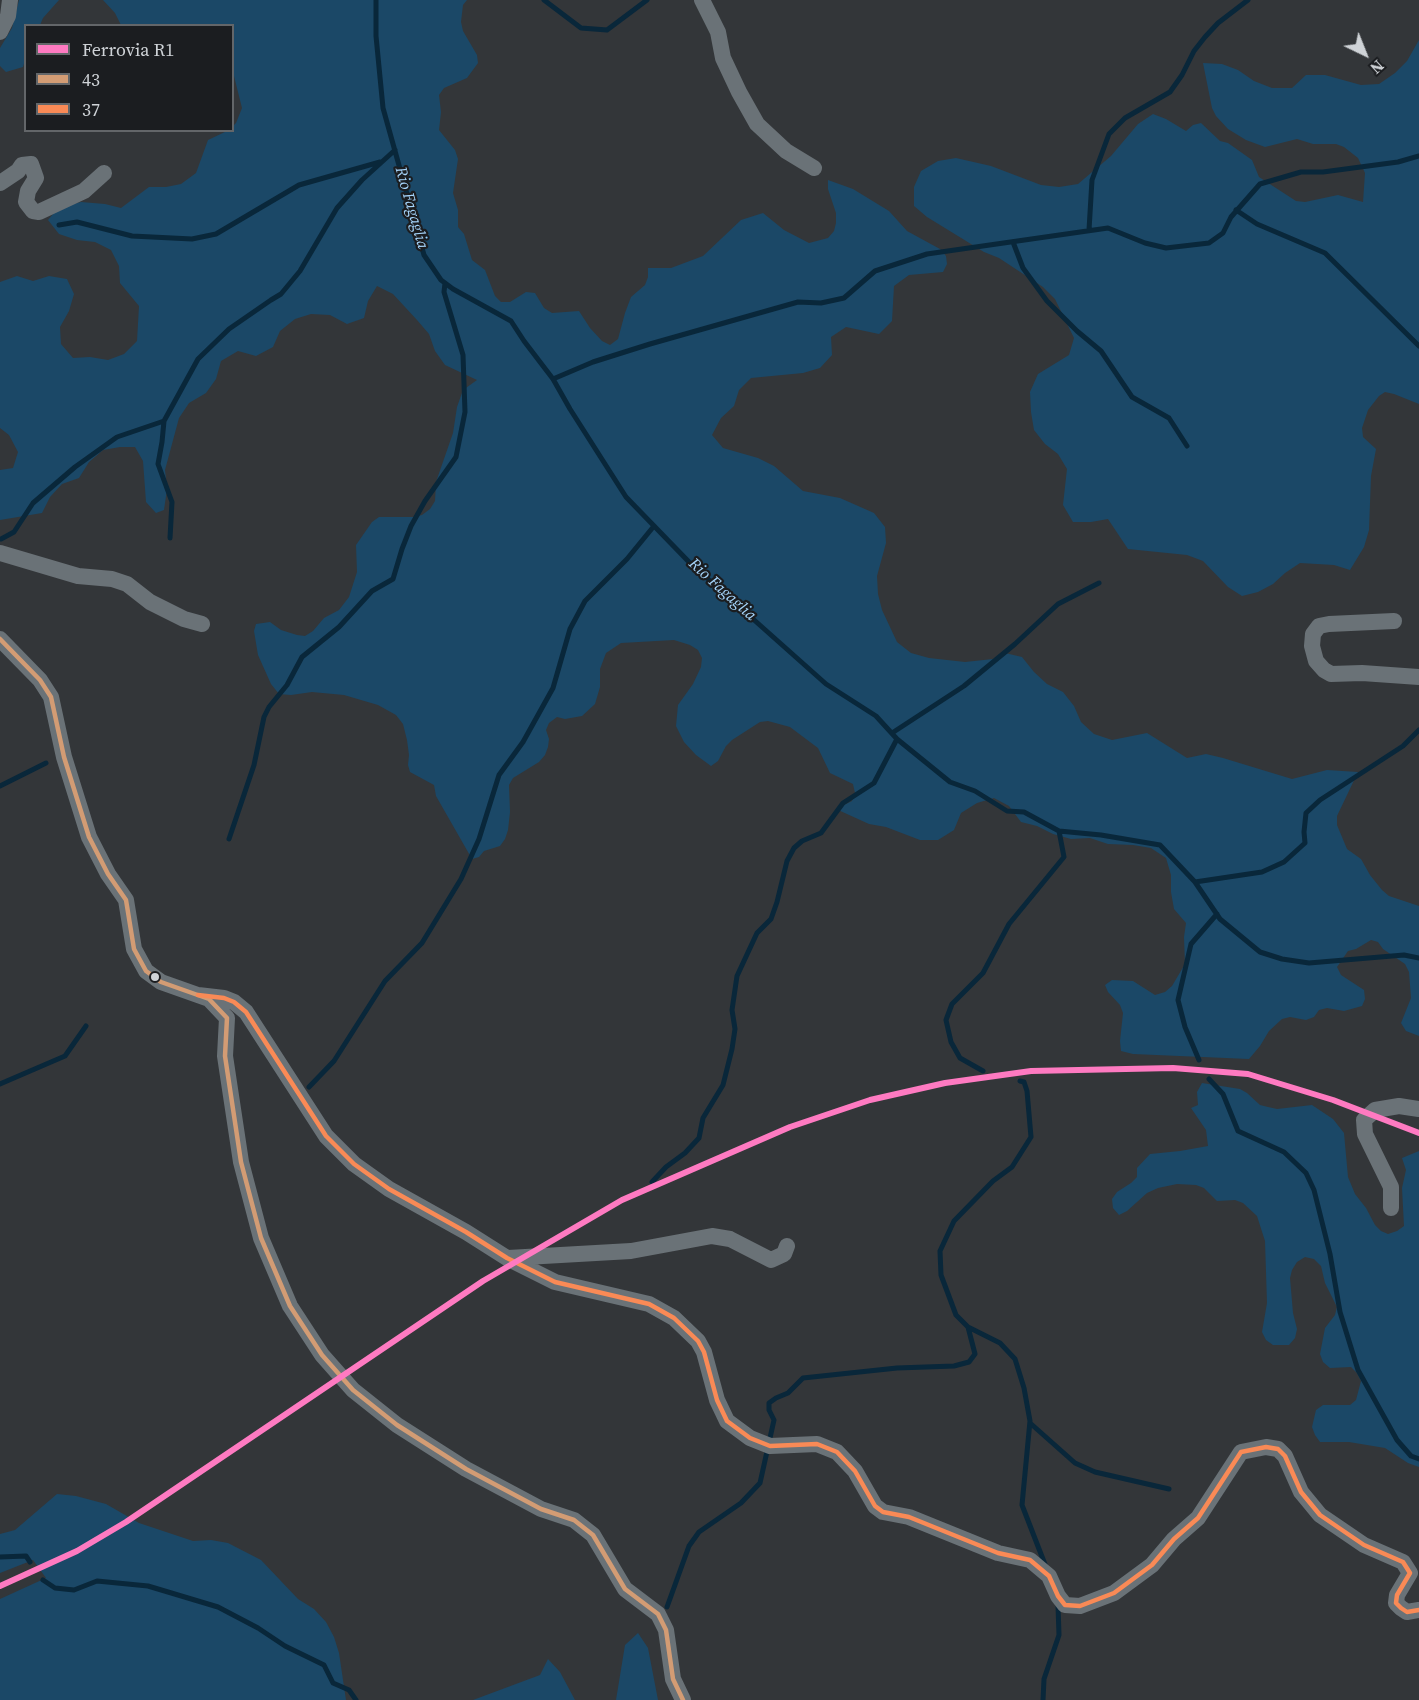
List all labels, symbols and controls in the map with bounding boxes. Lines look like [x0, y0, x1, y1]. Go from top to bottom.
legend [24, 24, 234, 132]
north arrow [1335, 24, 1395, 84]
text: Ferrovia R1 [82, 37, 174, 62]
text: N [1366, 55, 1389, 79]
text: 43 [82, 67, 100, 92]
text: 37 [82, 97, 100, 122]
water label: Rio Fagaglia [390, 165, 432, 251]
water label: Rio Fagaglia [684, 555, 760, 625]
unlabelled marker [149, 971, 161, 983]

